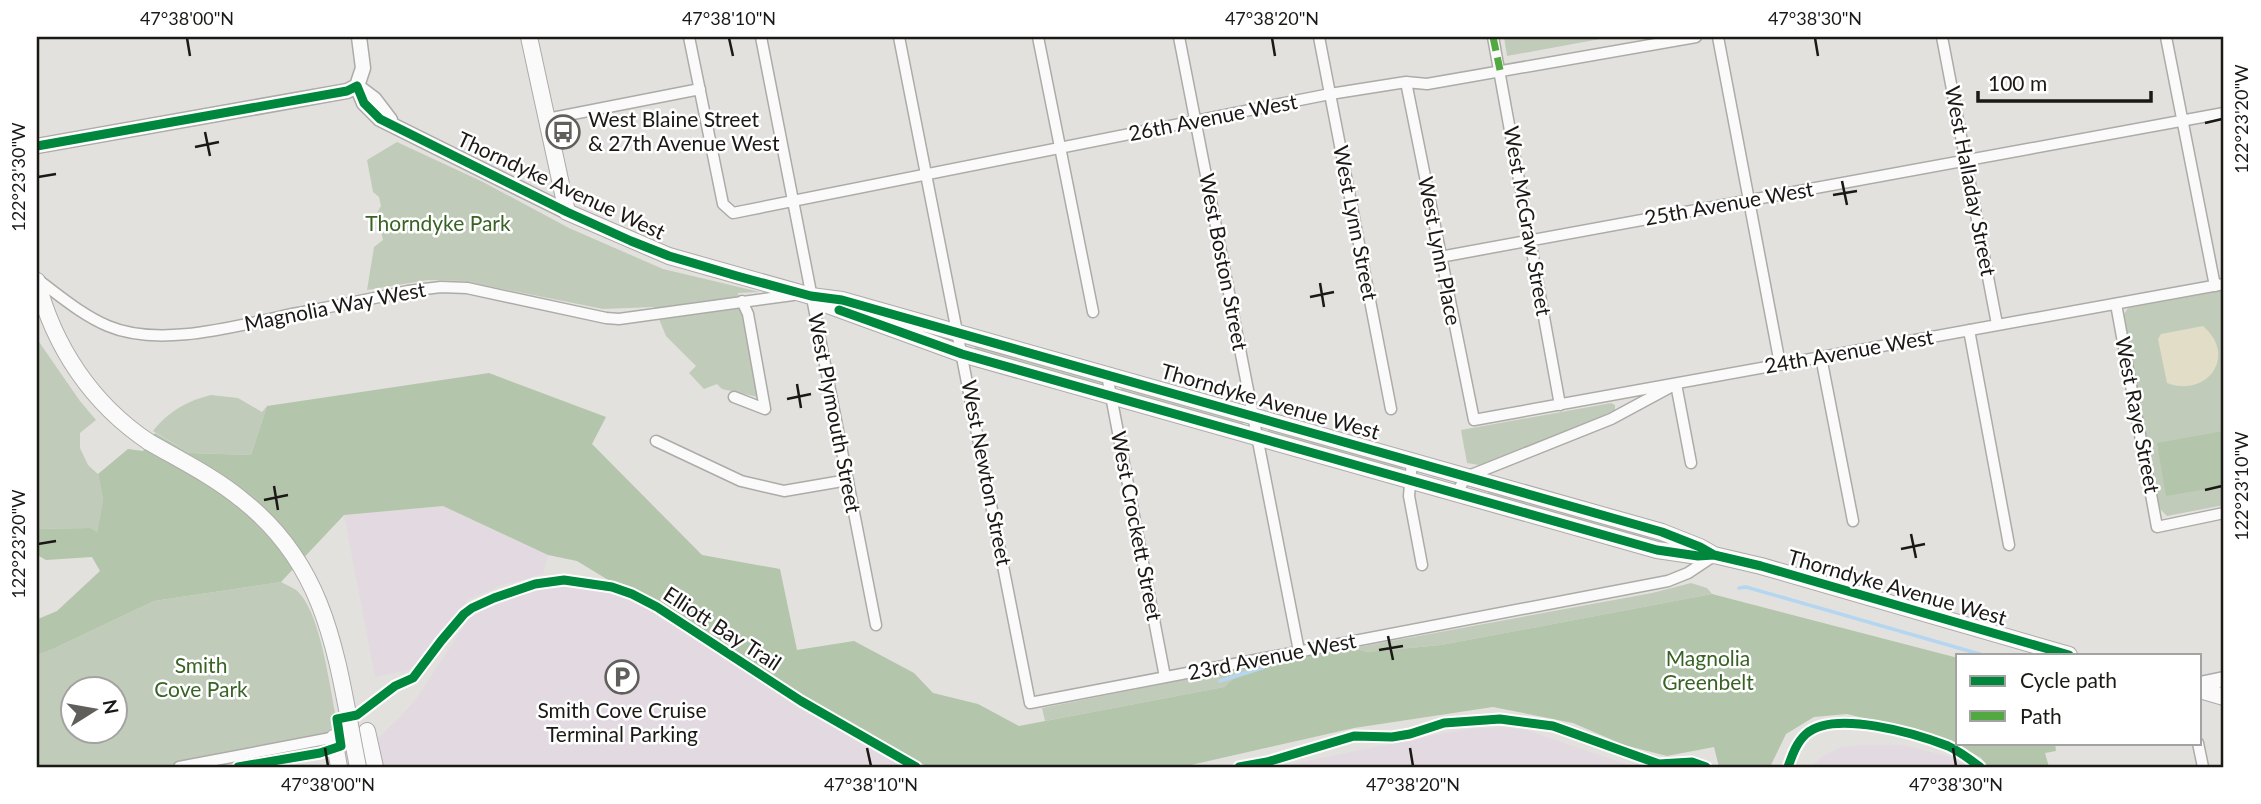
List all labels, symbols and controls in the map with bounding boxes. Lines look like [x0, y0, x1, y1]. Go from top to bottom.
text: 47°38'00"N [140, 7, 234, 29]
text: 47°38'10"N [682, 7, 776, 29]
text: 47°38'20"N [1225, 7, 1319, 29]
text: 47°38'30"N [1768, 7, 1862, 29]
scale bar [1978, 60, 2151, 104]
text: 122°23'20"W [2230, 64, 2252, 174]
text: 100 m [1988, 70, 2047, 95]
street label: West Halladay Street [1941, 84, 2002, 278]
street label: 26th Avenue West [1126, 88, 1300, 145]
place label: West Blaine Street & 27th Avenue West [588, 106, 780, 155]
bus stop icon: West Blaine Street & 27th Avenue West [544, 113, 582, 151]
text: 122°23'30"W [7, 122, 29, 232]
street label: West McGraw Street [1499, 124, 1558, 318]
street label: Thorndyke Avenue West [454, 125, 670, 244]
street label: West Lynn Street [1329, 143, 1384, 303]
street label: West Boston Street [1195, 171, 1254, 353]
street label: West Lynn Place [1414, 174, 1467, 327]
street label: 25th Avenue West [1642, 175, 1816, 230]
park label: Thorndyke Park [365, 210, 511, 235]
street label: Magnolia Way West [242, 276, 428, 335]
street label: West Plymouth Street [804, 311, 867, 515]
street label: 24th Avenue West [1762, 323, 1936, 378]
street label: West Raye Street [2111, 334, 2166, 496]
street label: Thorndyke Avenue West [1158, 357, 1383, 444]
street label: West Newton Street [957, 378, 1018, 568]
street label: West Crockett Street [1107, 429, 1168, 623]
text: 122°23'10"W [2230, 431, 2252, 541]
text: 122°23'20"W [7, 489, 29, 599]
street label: Thorndyke Avenue West [1785, 543, 2010, 630]
street label: Elliott Bay Trail [659, 580, 786, 675]
street label: 23rd Avenue West [1185, 627, 1358, 684]
park label: Magnolia Greenbelt [1662, 645, 1754, 694]
park label: Smith Cove Park [154, 652, 248, 701]
legend [1956, 654, 2202, 744]
parking icon: Smith Cove Cruise Terminal Parking [603, 658, 641, 696]
text: Cycle path [2020, 667, 2117, 692]
north arrow [60, 674, 130, 744]
text: N [98, 697, 124, 716]
place label: Smith Cove Cruise Terminal Parking [537, 697, 707, 746]
text: Path [2020, 703, 2062, 728]
text: 47°38'00"N [281, 773, 375, 795]
text: 47°38'10"N [824, 773, 918, 795]
text: 47°38'20"N [1366, 773, 1460, 795]
text: 47°38'30"N [1909, 773, 2003, 795]

